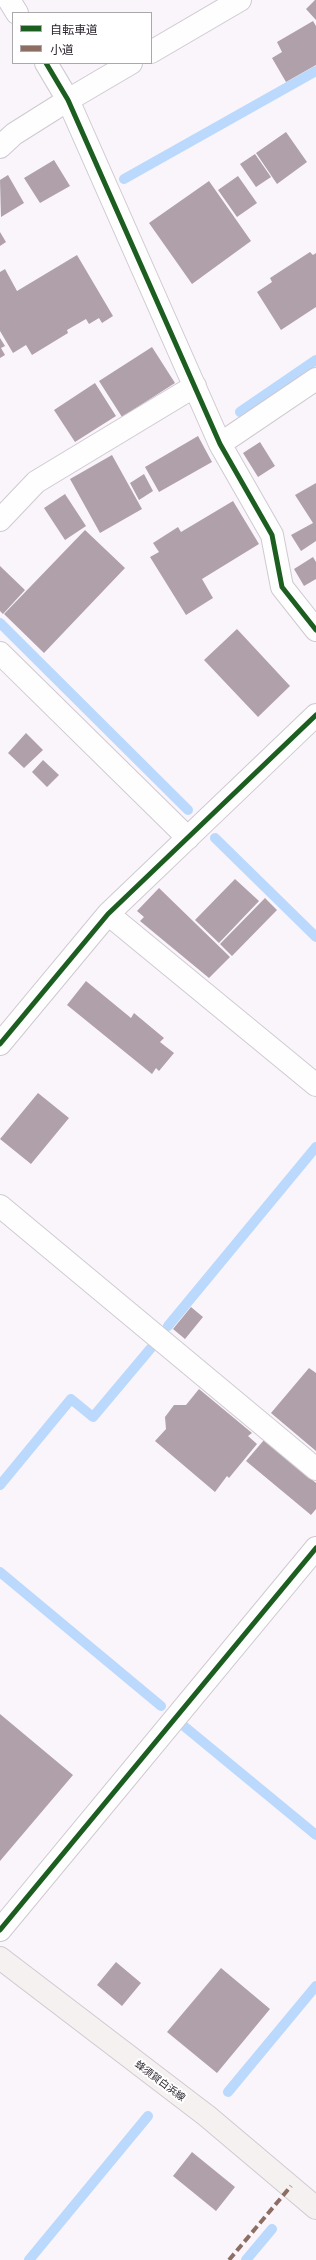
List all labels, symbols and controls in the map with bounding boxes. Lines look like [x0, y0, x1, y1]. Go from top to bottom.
legend [12, 12, 152, 64]
text: 自転車道 [50, 22, 98, 37]
text: 小道 [50, 42, 74, 57]
street label: 蜂須賀白浜線 [132, 2058, 188, 2104]

